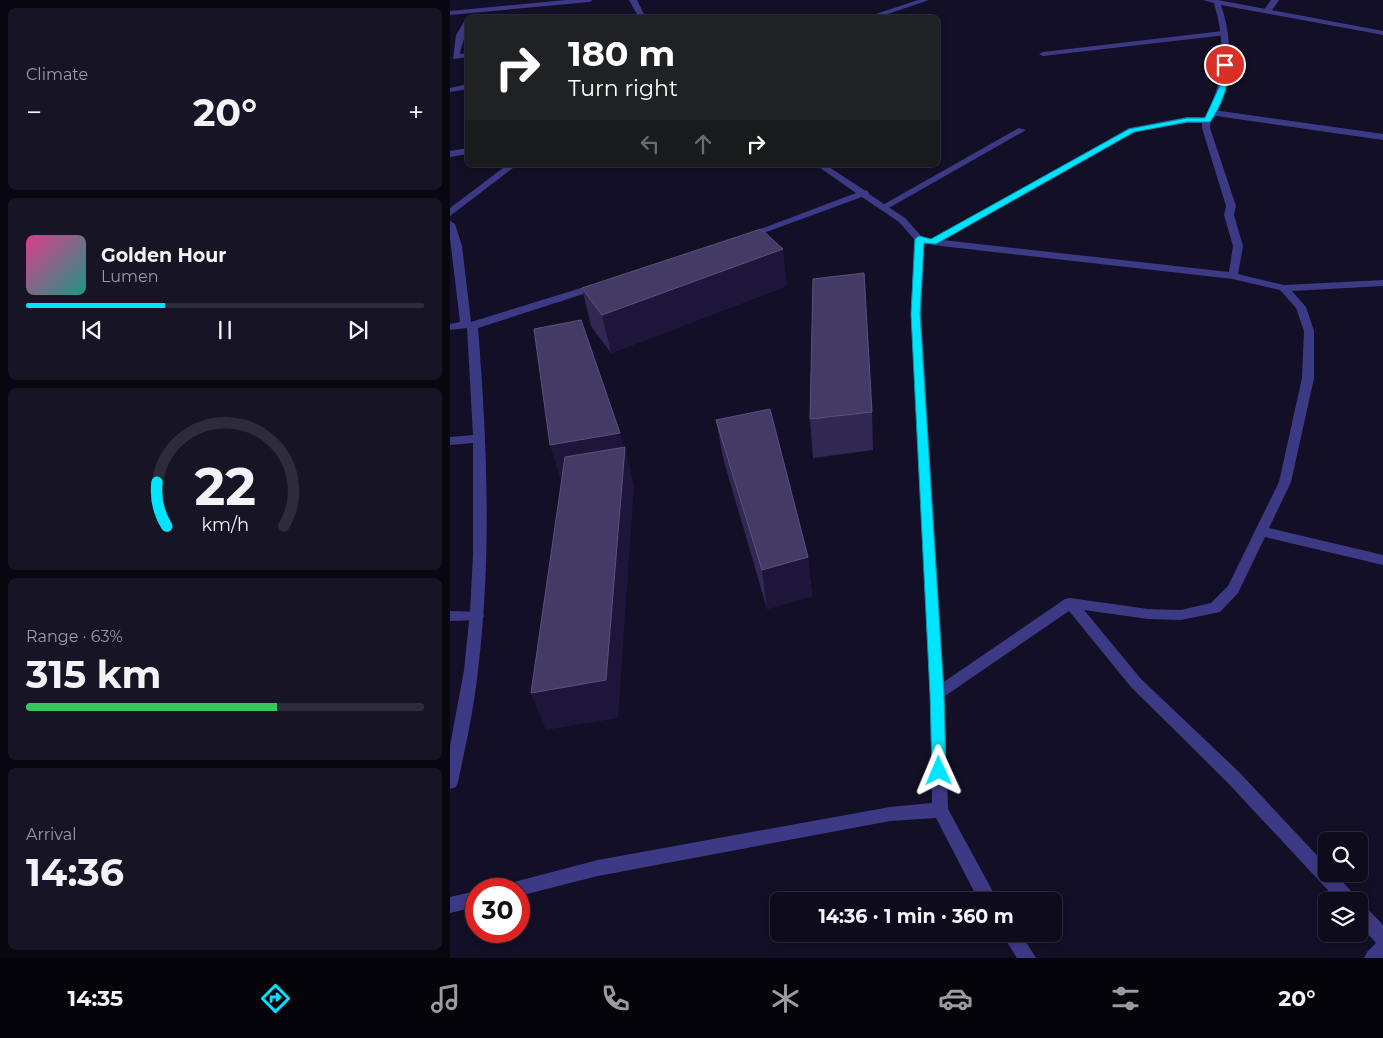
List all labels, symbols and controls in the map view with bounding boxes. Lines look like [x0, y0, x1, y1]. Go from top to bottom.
text: 180 m [568, 32, 675, 75]
icon: right [485, 35, 550, 100]
pin [1204, 44, 1246, 86]
icon: arrive [1211, 51, 1239, 79]
text: Climate [26, 65, 88, 84]
text: Turn right [568, 75, 678, 102]
text: 20° [193, 89, 257, 136]
text: − [26, 95, 42, 129]
text: + [408, 95, 424, 129]
icon: left [636, 130, 664, 158]
icon: ahead [689, 130, 717, 158]
icon: right [742, 130, 770, 158]
text: Golden Hour [101, 244, 227, 267]
text: Lumen [101, 267, 159, 286]
icon: previous [78, 316, 106, 344]
icon: pause [211, 316, 239, 344]
icon: next [344, 316, 372, 344]
text: 22 [194, 455, 256, 518]
text: km/h [201, 514, 249, 535]
text: Range · 63% [26, 627, 123, 646]
text: 315 km [26, 651, 161, 698]
position arrow [912, 744, 964, 796]
text: Arrival [26, 825, 76, 844]
map controls [1318, 832, 1368, 942]
button: search [1318, 832, 1368, 882]
text: 14:36 [26, 849, 124, 896]
speed limit sign: 30 [465, 878, 530, 943]
button: layers [1318, 892, 1368, 942]
text: 14:36 · 1 min · 360 m [818, 905, 1014, 928]
icon: directions [258, 981, 293, 1016]
icon: music [428, 981, 463, 1016]
icon: phone [598, 981, 633, 1016]
icon: climate [768, 981, 803, 1016]
icon: car [938, 981, 973, 1016]
icon: filters [1108, 981, 1143, 1016]
text: 14:35 [68, 985, 123, 1012]
text: 20° [1278, 985, 1315, 1012]

